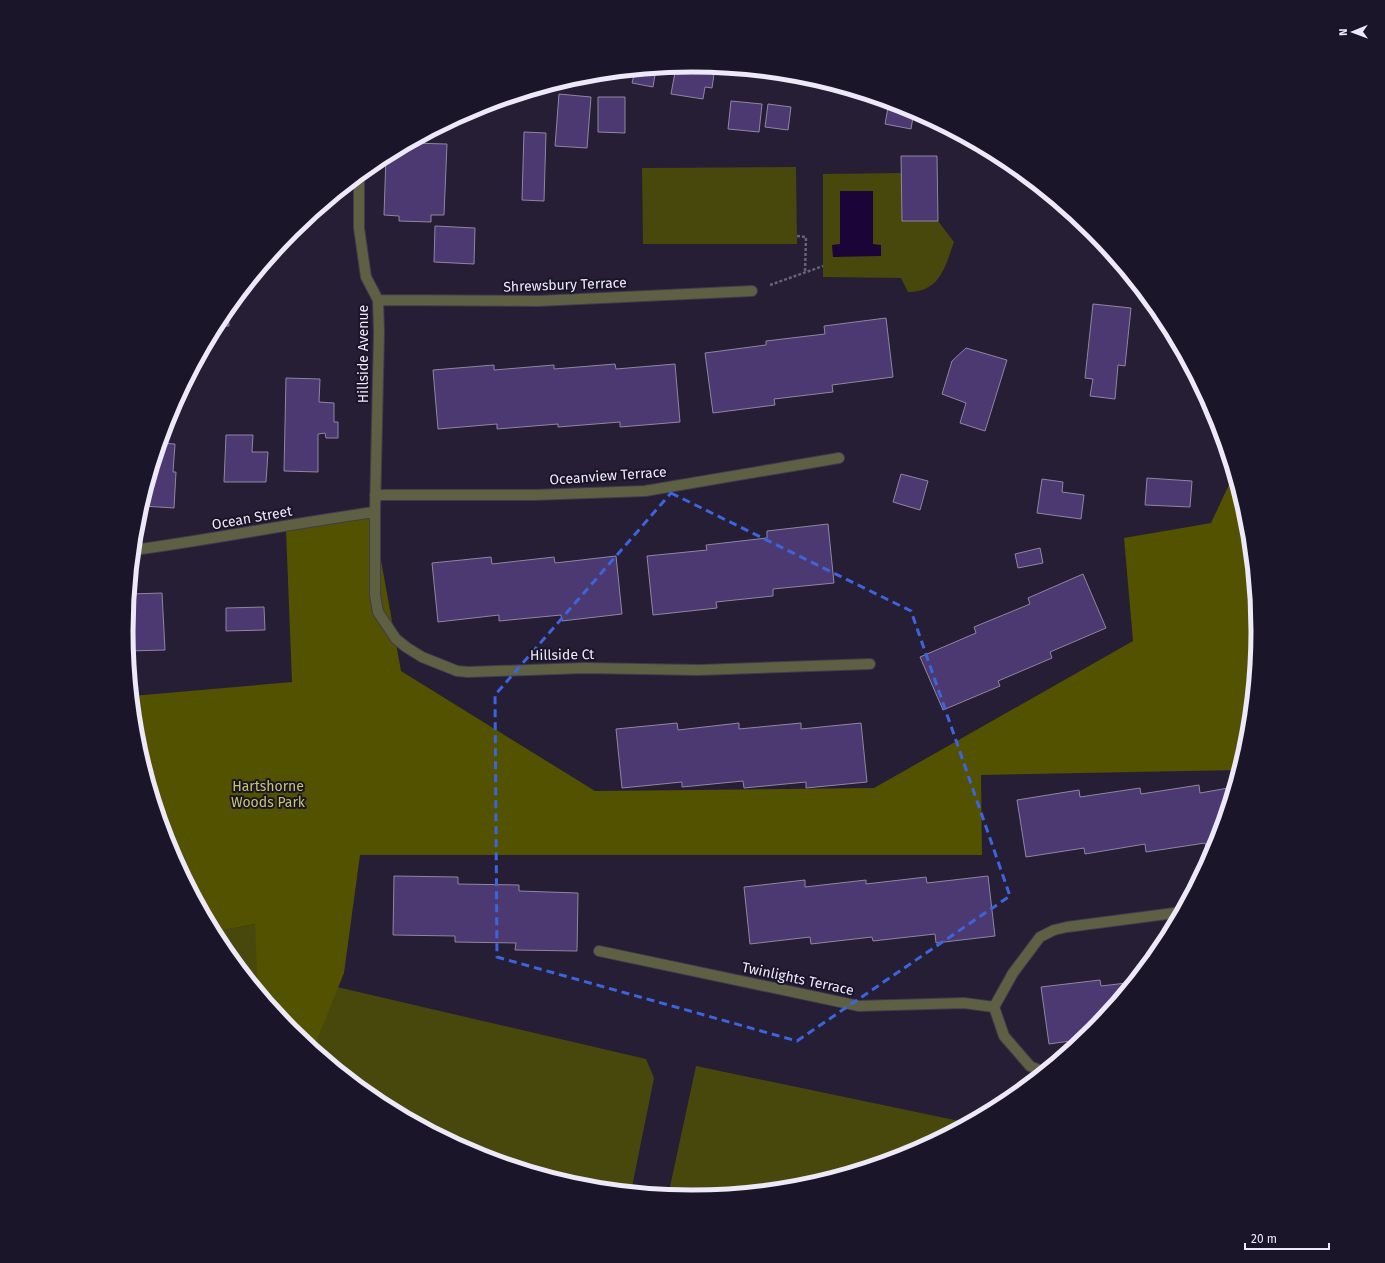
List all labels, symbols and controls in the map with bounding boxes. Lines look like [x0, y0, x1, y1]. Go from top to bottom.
north arrow [1333, 12, 1373, 52]
text: N [1337, 28, 1350, 36]
street label: Shrewsbury Terrace [503, 274, 627, 296]
street label: Hillside Avenue [355, 305, 372, 403]
street label: Oceanview Terrace [549, 463, 667, 489]
street label: Ocean Street [211, 502, 294, 533]
street label: Hillside Ct [530, 646, 595, 664]
park label: Hartshorne Woods Park [231, 778, 306, 811]
street label: Twinlights Terrace [741, 959, 855, 999]
scale bar [1245, 1225, 1329, 1251]
text: 20 m [1251, 1232, 1277, 1246]

